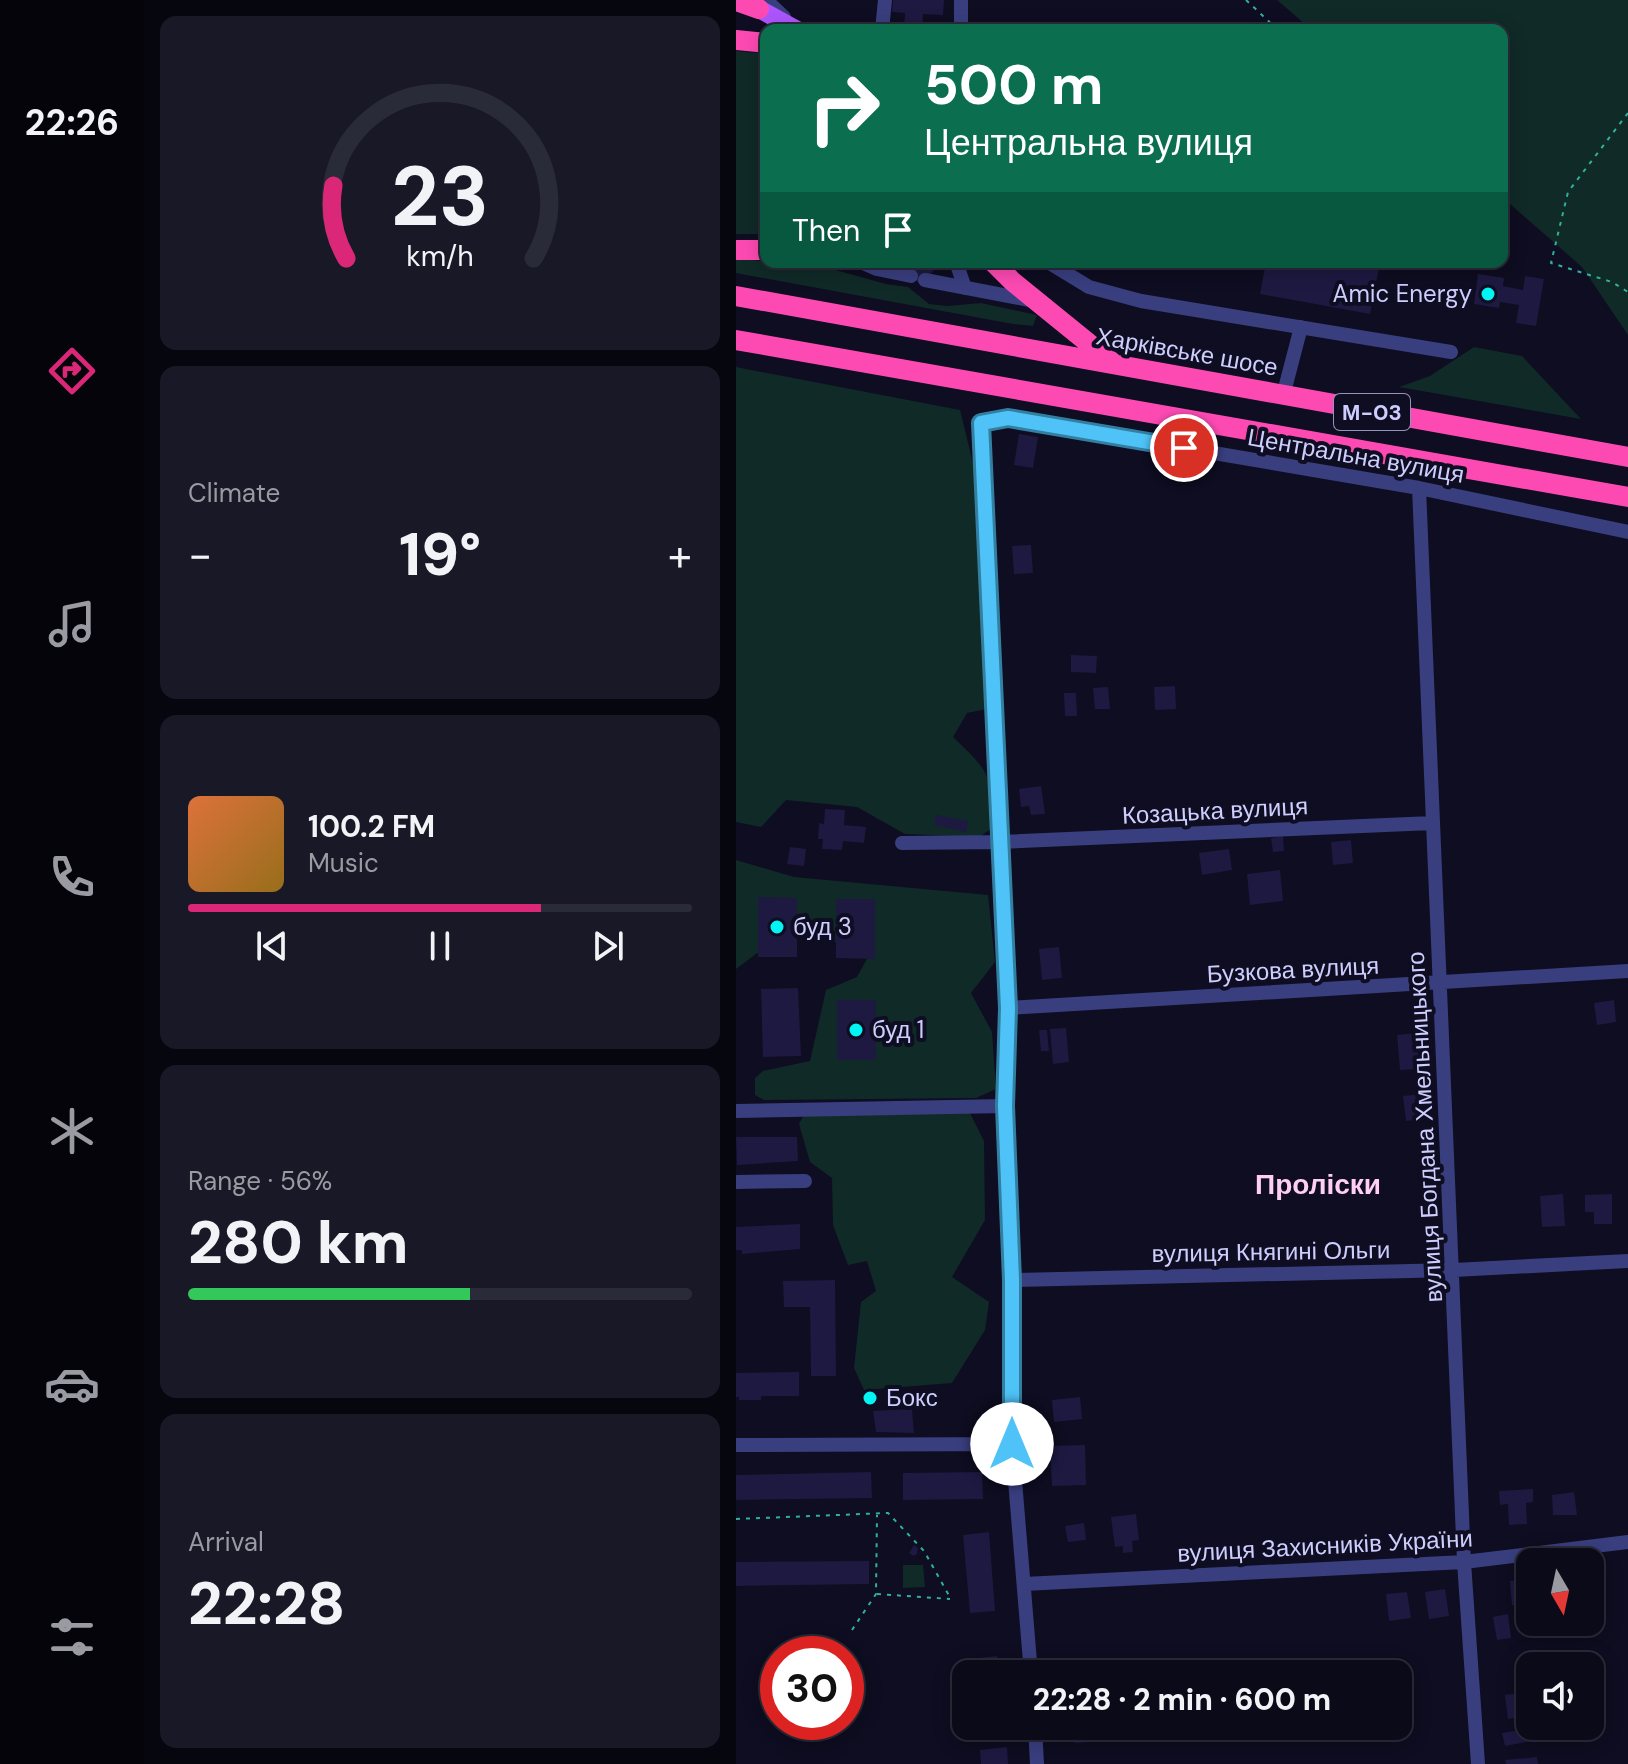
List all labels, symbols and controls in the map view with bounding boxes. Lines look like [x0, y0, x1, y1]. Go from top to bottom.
text: 500 m [924, 48, 1104, 121]
icon: right [792, 56, 896, 160]
text: 22:26 [25, 99, 119, 146]
text: Центральна вулиця [924, 119, 1253, 166]
text: 23 [391, 141, 489, 250]
icon: arrive [876, 208, 920, 252]
text: Then [792, 211, 860, 250]
text: km/h [406, 238, 474, 275]
place label: Amic Energy [1333, 278, 1472, 309]
marker: Amic Energy [1479, 285, 1497, 303]
street label: Харківське шосе [1094, 320, 1280, 383]
icon: directions [44, 343, 100, 399]
road number: М-03 [1334, 394, 1410, 430]
pin [1150, 414, 1218, 482]
street label: Центральна вулиця [1245, 421, 1467, 490]
icon: arrive [1162, 426, 1206, 470]
text: Climate [188, 476, 280, 510]
text: 19° [399, 515, 481, 594]
text: − [188, 526, 212, 584]
text: + [668, 526, 692, 584]
icon: music [44, 596, 100, 652]
street label: Козацька вулиця [1121, 790, 1309, 831]
text: 100.2 FM [308, 807, 435, 846]
text: Music [308, 846, 379, 880]
icon: phone [44, 849, 100, 905]
place label: буд 3 [793, 911, 852, 942]
marker: буд 3 [768, 918, 786, 936]
icon: previous [250, 924, 294, 968]
icon: pause [418, 924, 462, 968]
icon: next [586, 924, 630, 968]
street label: Бузкова вулиця [1206, 950, 1380, 989]
street label: вулиця Богдана Хмельницького [1400, 951, 1449, 1303]
place label: буд 1 [872, 1014, 924, 1045]
marker: буд 1 [847, 1021, 865, 1039]
icon: climate [44, 1103, 100, 1159]
text: Range · 56% [188, 1164, 332, 1198]
district label: Проліски [1255, 1166, 1381, 1203]
text: 280 km [188, 1203, 409, 1282]
street label: вулиця Княгині Ольги [1151, 1234, 1391, 1269]
icon: car [44, 1356, 100, 1412]
place label: Бокс [886, 1382, 938, 1413]
marker: Бокс [861, 1389, 879, 1407]
position arrow [970, 1402, 1054, 1486]
street label: вулиця Захисників України [1176, 1522, 1473, 1569]
text: Arrival [188, 1525, 264, 1559]
north arrow [1516, 1548, 1604, 1636]
map controls [1516, 1548, 1604, 1740]
text: 22:28 [188, 1564, 345, 1643]
icon: filters [44, 1609, 100, 1665]
speed limit sign: 30 [760, 1636, 864, 1740]
button: sound [1516, 1652, 1604, 1740]
text: 22:28 · 2 min · 600 m [1033, 1680, 1331, 1719]

